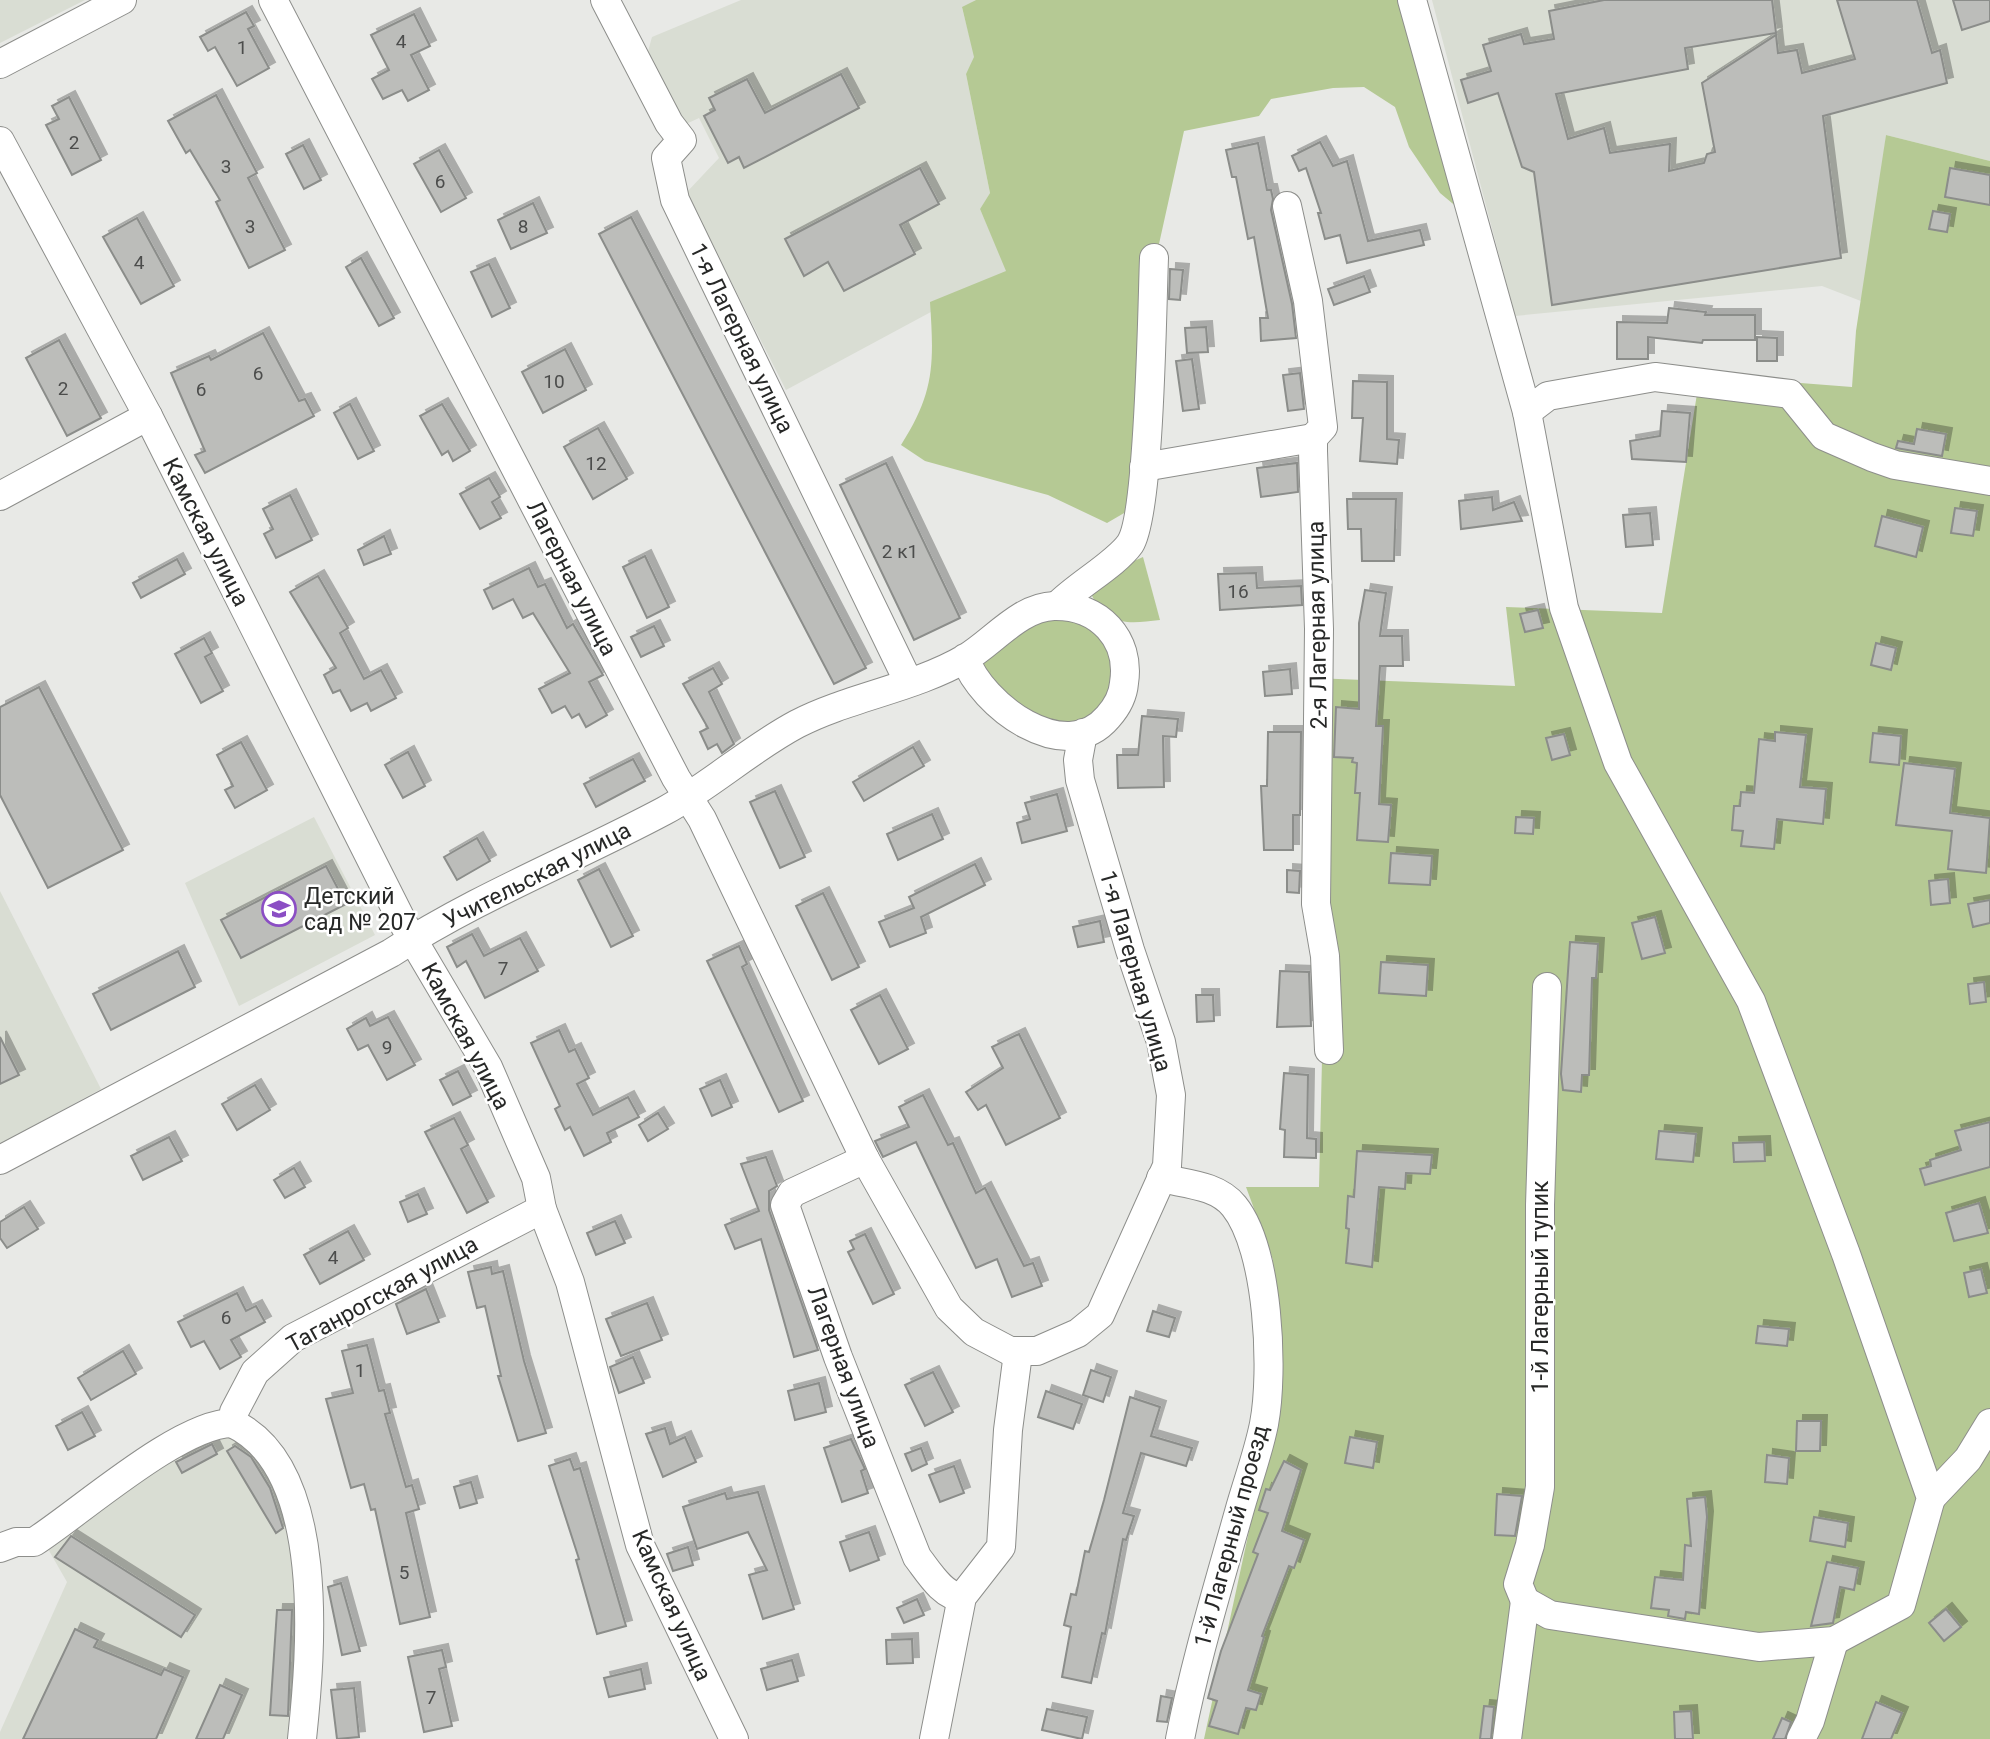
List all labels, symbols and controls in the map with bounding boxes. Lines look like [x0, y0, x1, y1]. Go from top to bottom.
house number: 4 [396, 30, 407, 53]
house number: 1 [237, 36, 247, 59]
house number: 2 [69, 131, 79, 154]
house number: 3 [221, 155, 231, 178]
house number: 6 [435, 170, 445, 193]
house number: 3 [245, 215, 255, 238]
house number: 8 [518, 215, 528, 238]
street label: 1-я Лагерная улица [684, 239, 799, 438]
house number: 4 [134, 251, 145, 274]
house number: 6 [253, 362, 263, 385]
house number: 10 [543, 370, 565, 393]
house number: 2 [58, 377, 68, 400]
house number: 6 [196, 378, 206, 401]
house number: 12 [585, 452, 607, 475]
street label: Камская улица [157, 454, 255, 611]
street label: Лагерная улица [521, 496, 622, 660]
street label: 2-я Лагерная улица [1302, 521, 1333, 729]
house number: 2 к1 [882, 540, 918, 563]
house number: 16 [1227, 580, 1249, 603]
street label: Учительская улица [439, 817, 635, 934]
street label: 1-я Лагерная улица [1094, 867, 1177, 1075]
place label: Детский сад № 207 [304, 883, 416, 936]
school or university icon: Детский сад № 207 [260, 890, 298, 928]
house number: 7 [498, 957, 508, 980]
street label: Камская улица [415, 958, 516, 1114]
house number: 9 [382, 1036, 392, 1059]
street label: 1-й Лагерный тупик [1527, 1180, 1554, 1393]
street label: Таганрогская улица [282, 1231, 483, 1358]
house number: 4 [328, 1246, 339, 1269]
street label: Лагерная улица [802, 1282, 885, 1452]
house number: 6 [221, 1306, 231, 1329]
house number: 1 [355, 1359, 365, 1382]
street label: 1-й Лагерный проезд [1189, 1422, 1274, 1650]
street label: Камская улица [626, 1525, 717, 1685]
house number: 5 [399, 1561, 409, 1584]
house number: 7 [426, 1686, 436, 1709]

